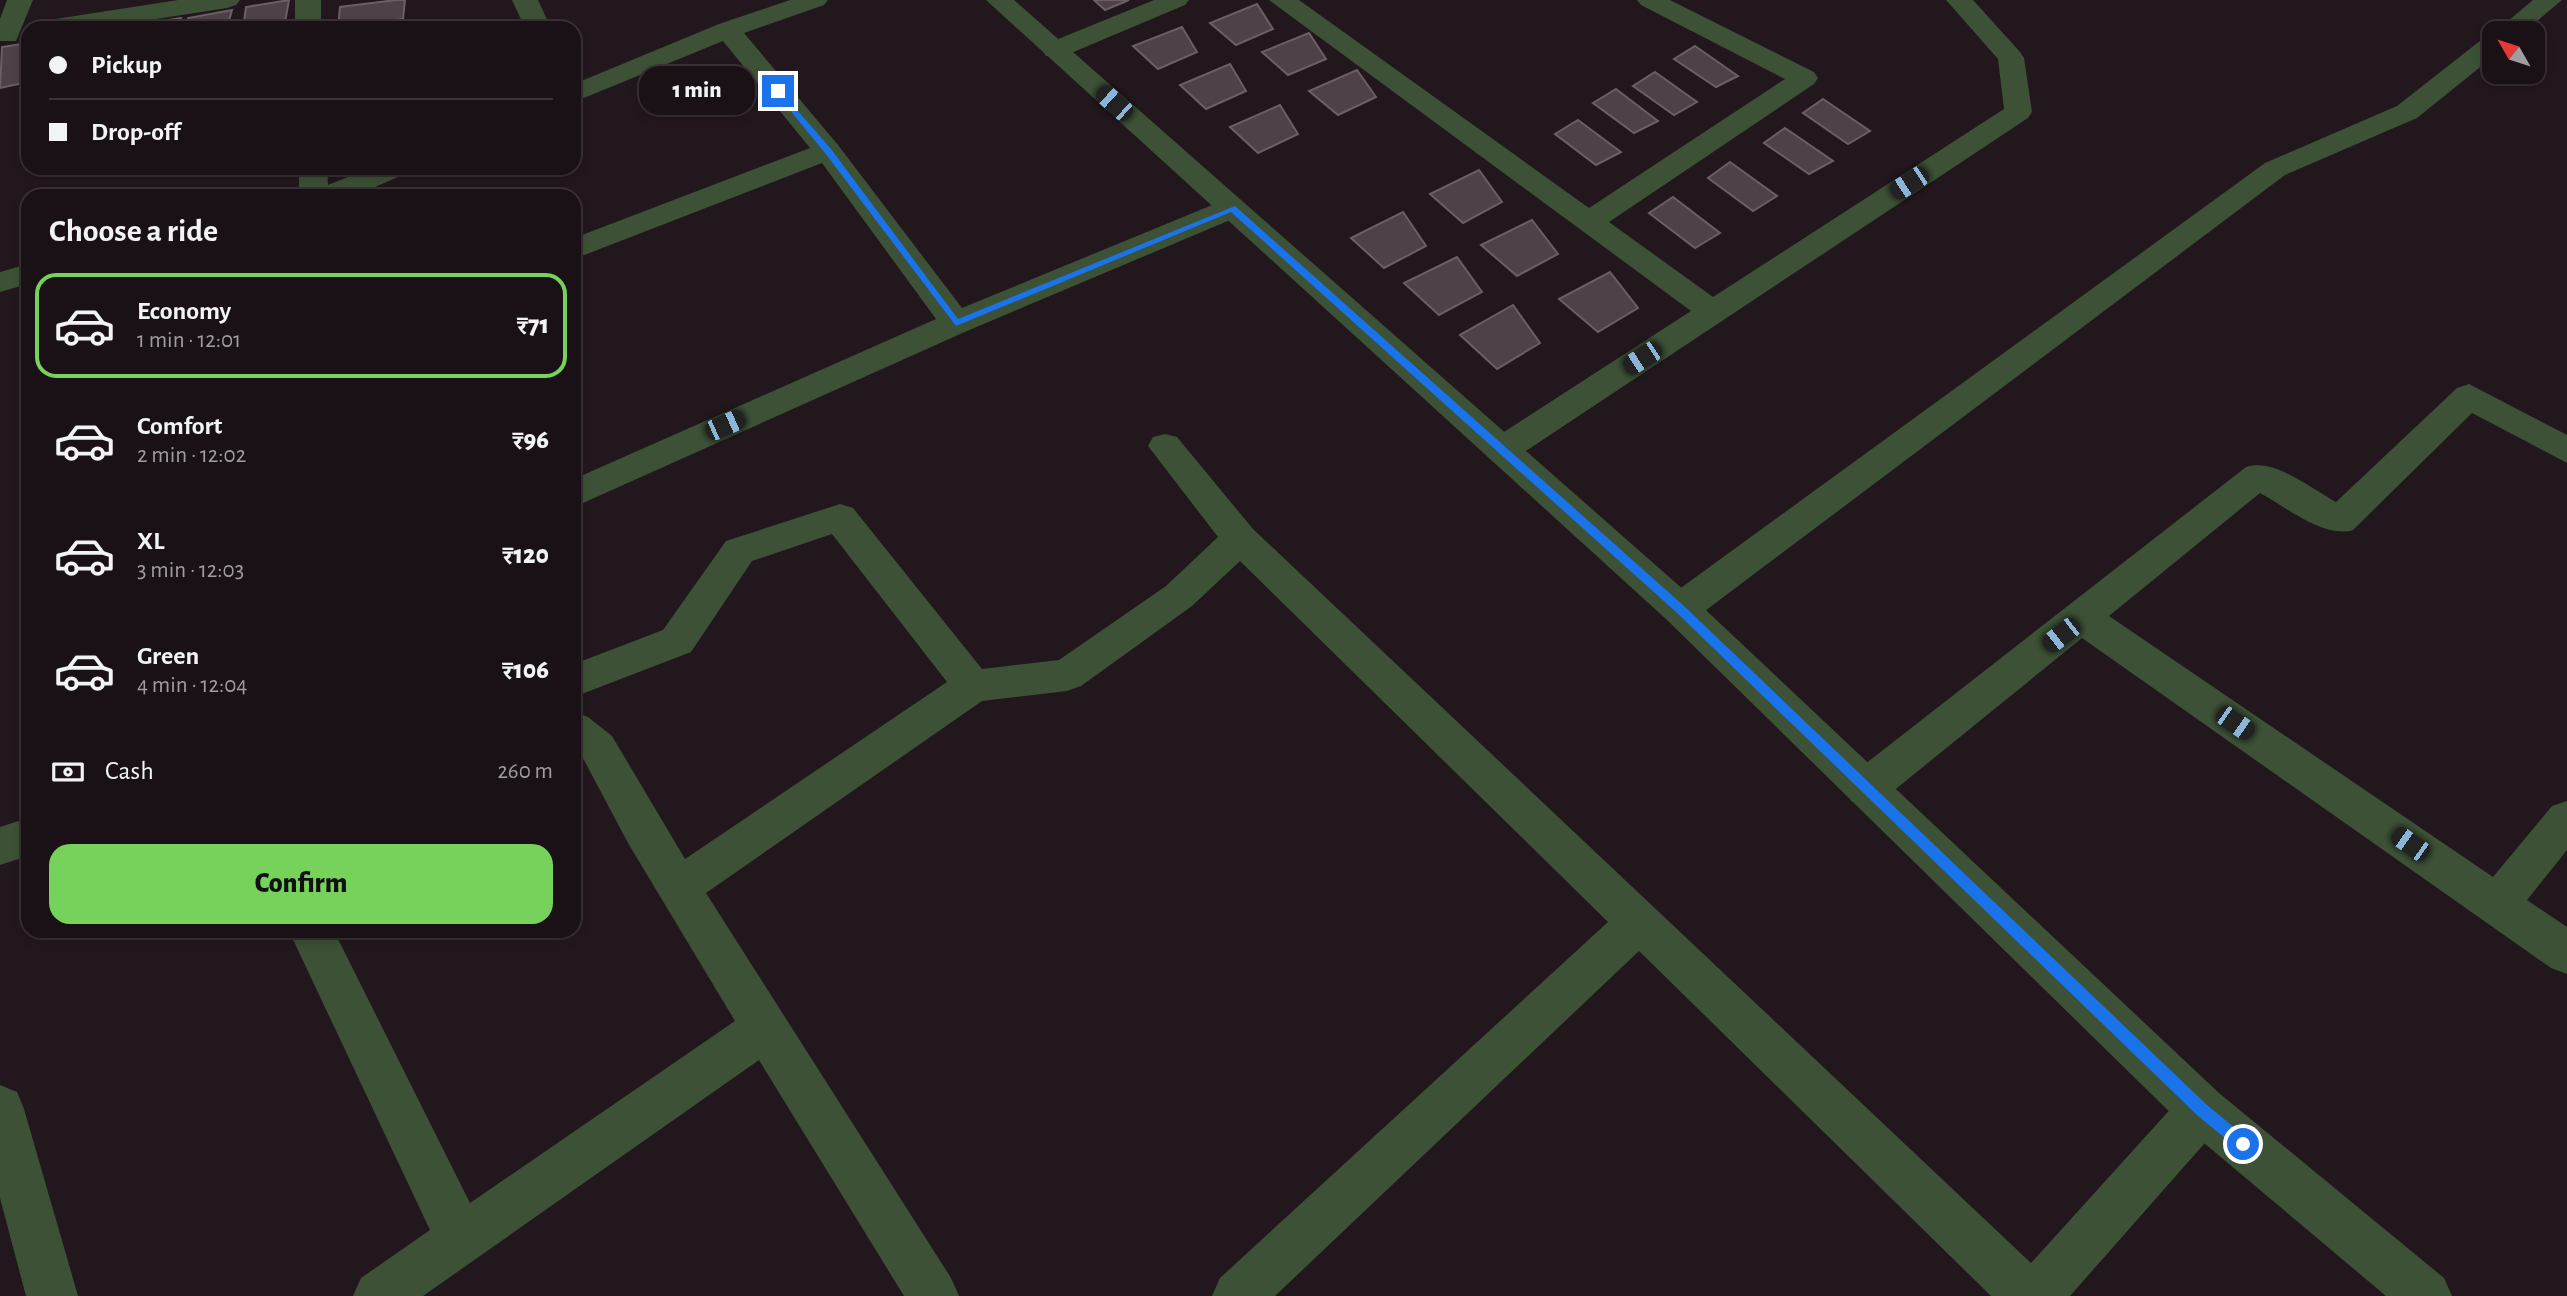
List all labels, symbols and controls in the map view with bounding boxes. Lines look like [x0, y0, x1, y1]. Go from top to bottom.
north arrow [2482, 21, 2544, 84]
map controls [2482, 21, 2545, 84]
text: Pickup [91, 52, 162, 78]
callout: 1 min [638, 66, 754, 116]
route end [762, 75, 794, 107]
text: 1 min [673, 79, 721, 102]
car [1092, 81, 1137, 125]
text: Drop-off [91, 119, 180, 145]
car [1886, 163, 1933, 203]
text: Choose a ride [49, 215, 218, 247]
icon: car [53, 294, 116, 357]
text: Economy [137, 298, 231, 324]
text: ₹71 [517, 312, 549, 338]
text: 1 min · 12:01 [137, 329, 241, 352]
car [1619, 338, 1666, 378]
car [702, 407, 749, 443]
icon: car [53, 409, 116, 472]
text: Comfort [137, 413, 222, 439]
text: ₹96 [512, 427, 549, 453]
text: 2 min · 12:02 [137, 444, 246, 467]
icon: car [53, 524, 116, 587]
text: XL [137, 528, 164, 554]
text: ₹120 [502, 542, 549, 568]
text: 3 min · 12:03 [137, 559, 244, 582]
car [2038, 614, 2085, 656]
icon: car [53, 639, 116, 702]
text: Green [137, 643, 199, 669]
text: ₹106 [502, 657, 549, 683]
text: 4 min · 12:04 [137, 674, 247, 697]
car [2212, 702, 2259, 744]
icon: cash [49, 753, 87, 791]
text: Cash [105, 758, 154, 784]
text: 260 m [497, 760, 553, 783]
car [2387, 823, 2434, 865]
button: Confirm [49, 844, 553, 924]
route start [2227, 1128, 2259, 1160]

